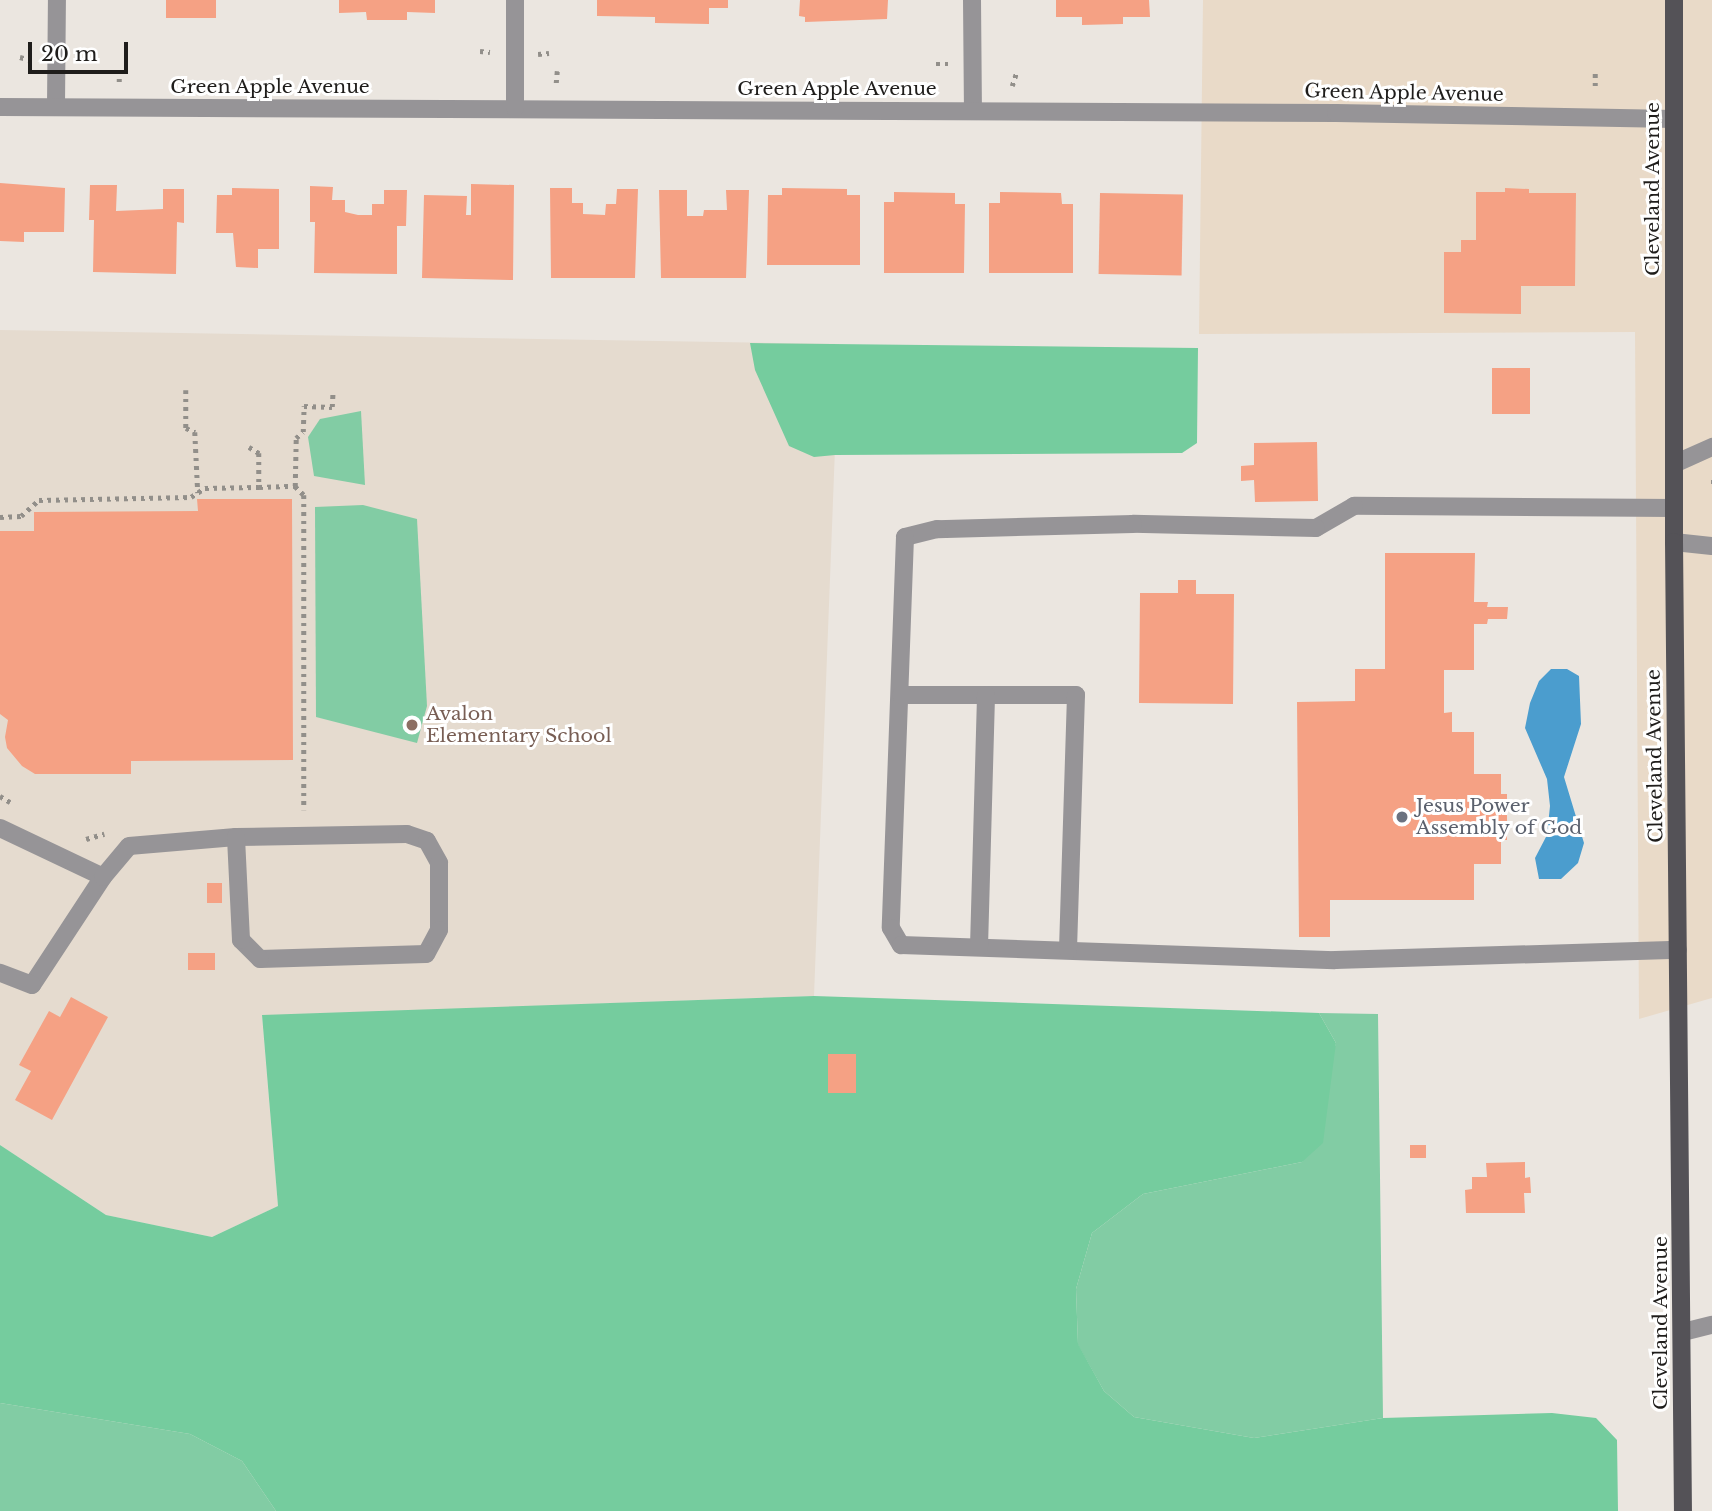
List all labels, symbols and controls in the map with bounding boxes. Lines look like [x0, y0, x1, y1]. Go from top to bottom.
scale bar [32, 28, 131, 72]
text: 20 m [41, 41, 98, 67]
street label: Green Apple Avenue [169, 76, 371, 98]
street label: Green Apple Avenue [736, 78, 938, 100]
street label: Green Apple Avenue [1303, 80, 1505, 106]
street label: Cleveland Avenue [1642, 102, 1664, 276]
street label: Cleveland Avenue [1642, 669, 1668, 843]
place label: Avalon Elementary School [426, 703, 612, 747]
marker: Avalon Elementary School [404, 717, 420, 733]
place label: Jesus Power Assembly of God [1416, 795, 1583, 839]
marker: Jesus Power Assembly of God [1394, 809, 1410, 825]
street label: Cleveland Avenue [1650, 1236, 1672, 1410]

